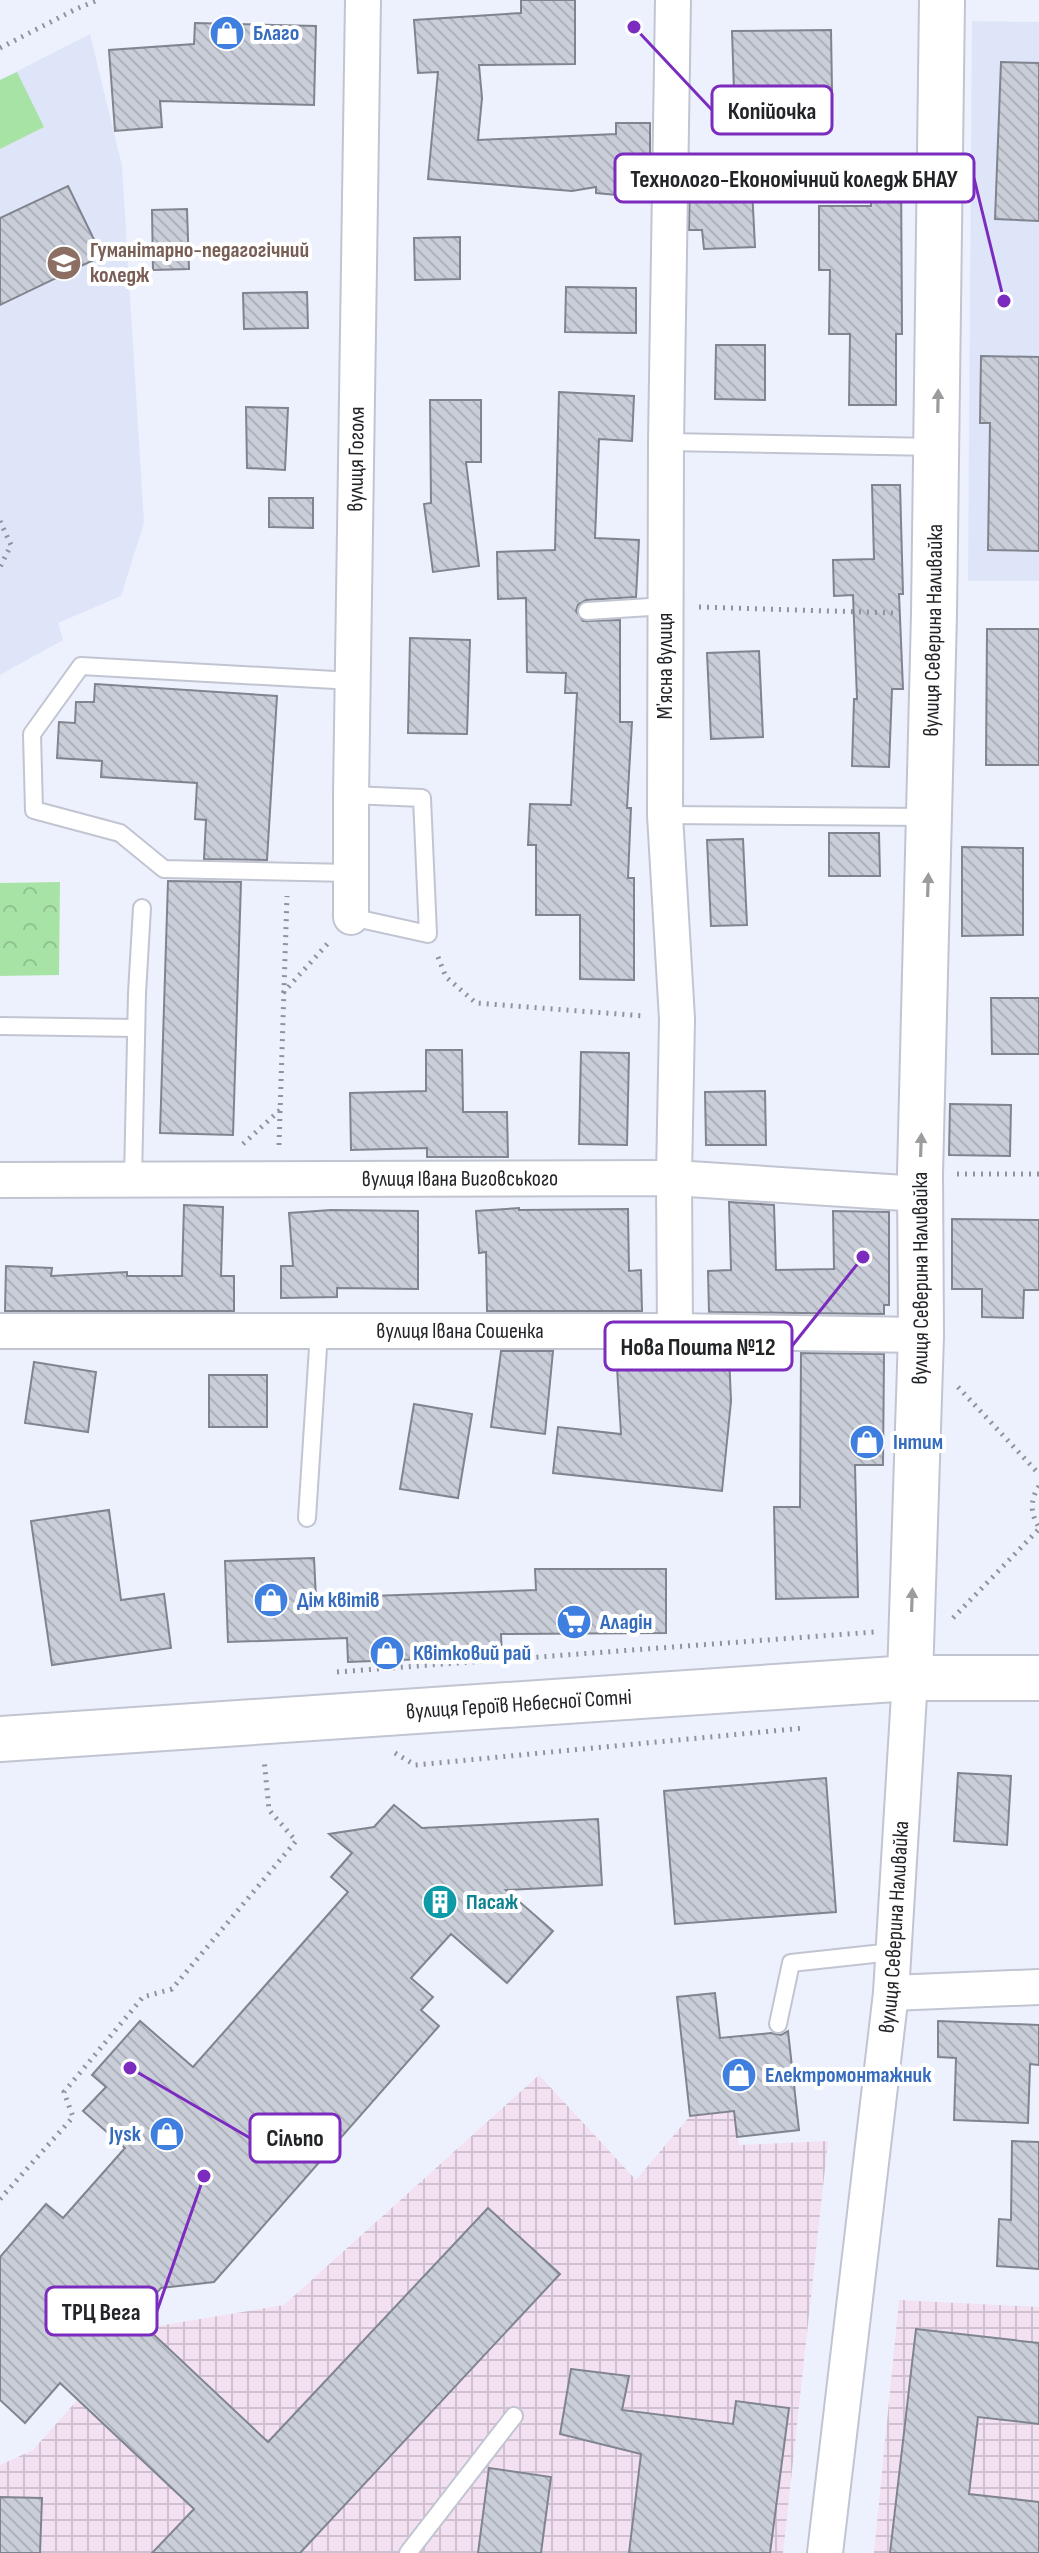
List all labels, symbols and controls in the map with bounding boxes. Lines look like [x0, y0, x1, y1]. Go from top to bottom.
shop icon: Благо [208, 14, 246, 52]
place label: Благо [253, 20, 299, 47]
callout: Копійочка [712, 86, 832, 134]
text: Копійочка [728, 97, 816, 126]
callout: Технолого-Економічний коледж БНАУ [615, 154, 974, 202]
text: Технолого-Економічний коледж БНАУ [630, 165, 958, 194]
place label: Гуманітарно-педагогічний коледж [90, 237, 309, 289]
school or university icon: Гуманітарно-педагогічний коледж [45, 244, 83, 282]
one-way arrow [931, 388, 944, 413]
street label: вулиця Гоголя [342, 406, 370, 512]
street label: вулиця Северина Наливайка [917, 524, 949, 737]
street label: Мʼясна вулиця [652, 613, 679, 719]
one-way arrow [921, 872, 934, 897]
one-way arrow [914, 1131, 927, 1157]
street label: вулиця Івана Виговського [362, 1165, 558, 1192]
street label: вулиця Северина Наливайка [906, 1172, 935, 1385]
street label: вулиця Івана Сошенка [376, 1318, 544, 1345]
callout: Нова Пошта №12 [605, 1322, 792, 1370]
text: Нова Пошта №12 [621, 1333, 775, 1362]
shop icon: Інтим [848, 1423, 886, 1461]
place label: Інтим [893, 1429, 943, 1456]
shop icon: Дім квітів [252, 1581, 290, 1619]
place label: Дім квітів [297, 1587, 380, 1614]
one-way arrow [906, 1587, 919, 1612]
supermarket icon: Аладін [555, 1603, 593, 1641]
place label: Аладін [599, 1609, 652, 1636]
shop icon: Квітковий рай [368, 1634, 406, 1672]
place label: Квітковий рай [413, 1640, 531, 1667]
street label: вулиця Героїв Небесної Сотні [405, 1683, 632, 1725]
street label: вулиця Северина Наливайка [873, 1820, 915, 2035]
building icon: Пасаж [421, 1883, 459, 1921]
place label: Пасаж [466, 1889, 519, 1916]
shop icon: Електромонтажник [720, 2056, 758, 2094]
place label: Електромонтажник [765, 2062, 932, 2089]
callout: Сільпо [250, 2114, 340, 2162]
shop icon: Jysk [148, 2115, 186, 2153]
place label: Jysk [108, 2121, 142, 2148]
text: Сільпо [266, 2124, 324, 2153]
callout: ТРЦ Вега [46, 2287, 157, 2335]
text: ТРЦ Вега [62, 2298, 140, 2327]

